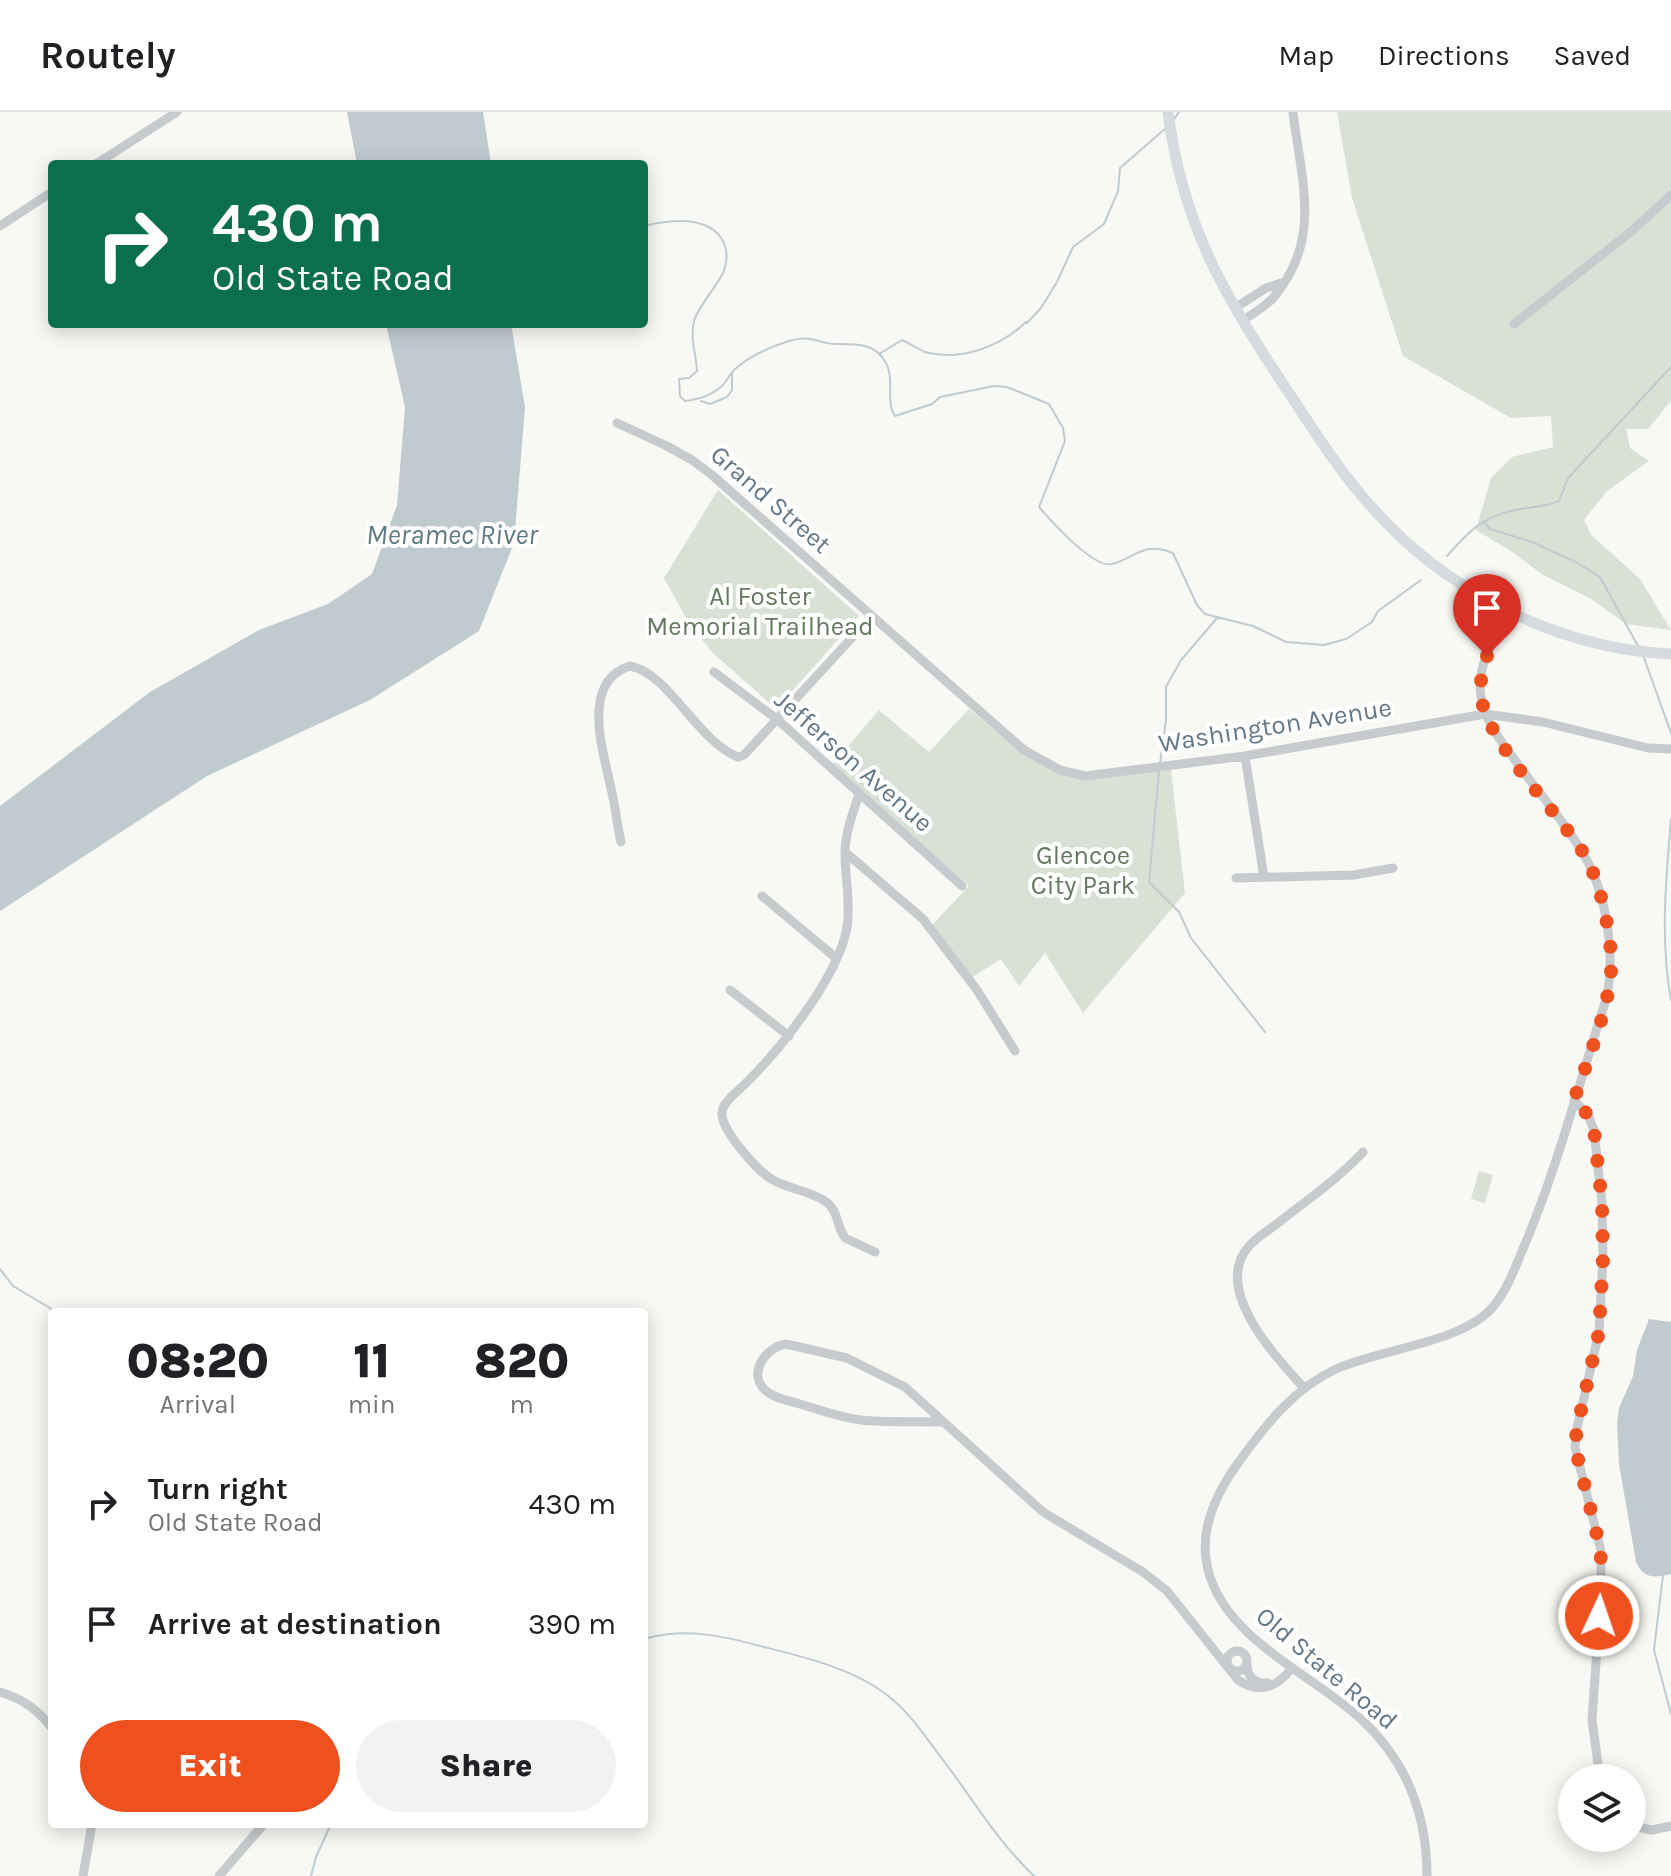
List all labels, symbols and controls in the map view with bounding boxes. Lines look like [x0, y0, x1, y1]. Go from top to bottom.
text: Routely [40, 33, 176, 78]
text: Map [1279, 39, 1334, 72]
text: Directions [1378, 39, 1510, 72]
text: Saved [1554, 39, 1631, 72]
text: 430 m [212, 190, 383, 255]
icon: right [80, 192, 184, 296]
text: Old State Road [212, 257, 454, 299]
street label: Grand Street [704, 439, 837, 560]
water label: Meramec River [366, 518, 539, 551]
pin [1453, 574, 1521, 656]
park label: Al Foster Memorial Trailhead [646, 581, 874, 642]
icon: arrive [1465, 586, 1509, 630]
street label: Jefferson Avenue [768, 684, 939, 839]
street label: Washington Avenue [1156, 692, 1394, 759]
park label: Glencoe City Park [1031, 840, 1135, 901]
text: 08:20 [127, 1333, 269, 1389]
text: 11 [353, 1333, 390, 1389]
text: 820 [474, 1333, 569, 1389]
text: Arrival [160, 1389, 236, 1420]
text: min [348, 1389, 396, 1420]
text: m [510, 1389, 534, 1420]
text: Turn right [148, 1471, 288, 1507]
icon: right [80, 1482, 124, 1526]
text: 430 m [529, 1486, 616, 1522]
text: Old State Road [148, 1507, 323, 1538]
position arrow [1557, 1574, 1641, 1658]
street label: Old State Road [1250, 1600, 1404, 1736]
icon: arrive [80, 1602, 124, 1646]
text: Arrive at destination [148, 1606, 442, 1642]
text: 390 m [528, 1606, 616, 1642]
button: Exit [80, 1720, 340, 1812]
button: Share [356, 1720, 616, 1812]
map controls [1558, 1764, 1646, 1852]
button: layers [1558, 1764, 1646, 1852]

